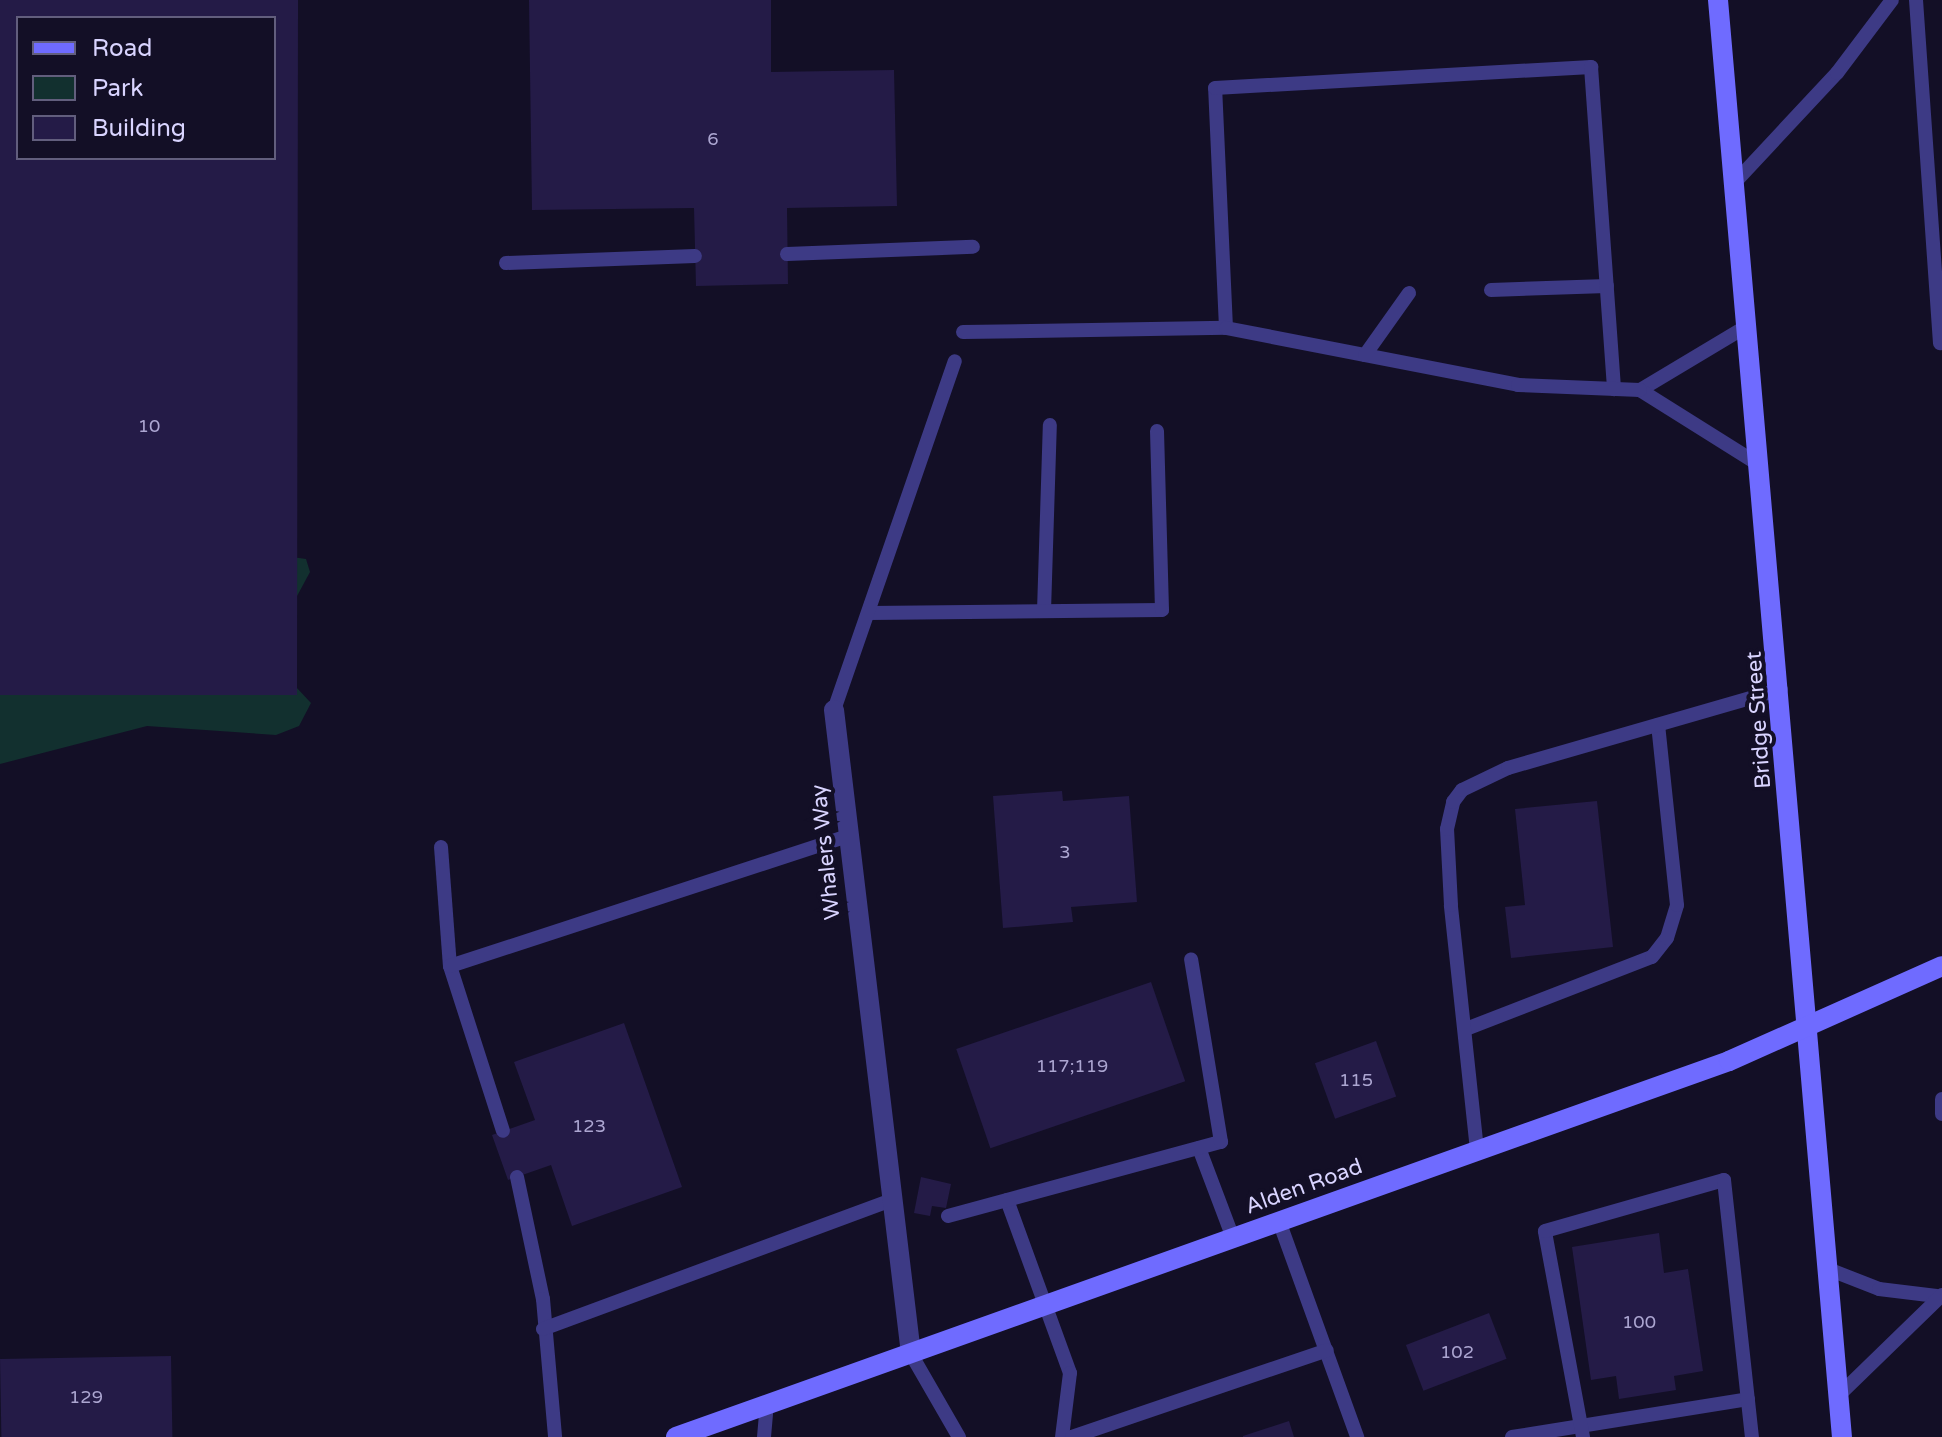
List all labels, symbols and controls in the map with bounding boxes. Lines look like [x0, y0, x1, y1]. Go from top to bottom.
legend [16, 16, 276, 160]
text: Road [92, 34, 152, 63]
text: Park [92, 74, 143, 103]
text: Building [92, 114, 186, 143]
house number: 6 [707, 128, 719, 150]
house number: 10 [138, 415, 160, 437]
street label: Bridge Street [1741, 650, 1777, 790]
street label: Whalers Way [806, 783, 846, 921]
house number: 3 [1059, 841, 1071, 863]
house number: 117;119 [1036, 1055, 1108, 1077]
house number: 115 [1339, 1069, 1373, 1091]
house number: 123 [572, 1115, 606, 1137]
street label: Alden Road [1242, 1154, 1366, 1220]
house number: 100 [1622, 1311, 1656, 1333]
house number: 102 [1440, 1341, 1474, 1363]
house number: 129 [69, 1386, 103, 1408]

